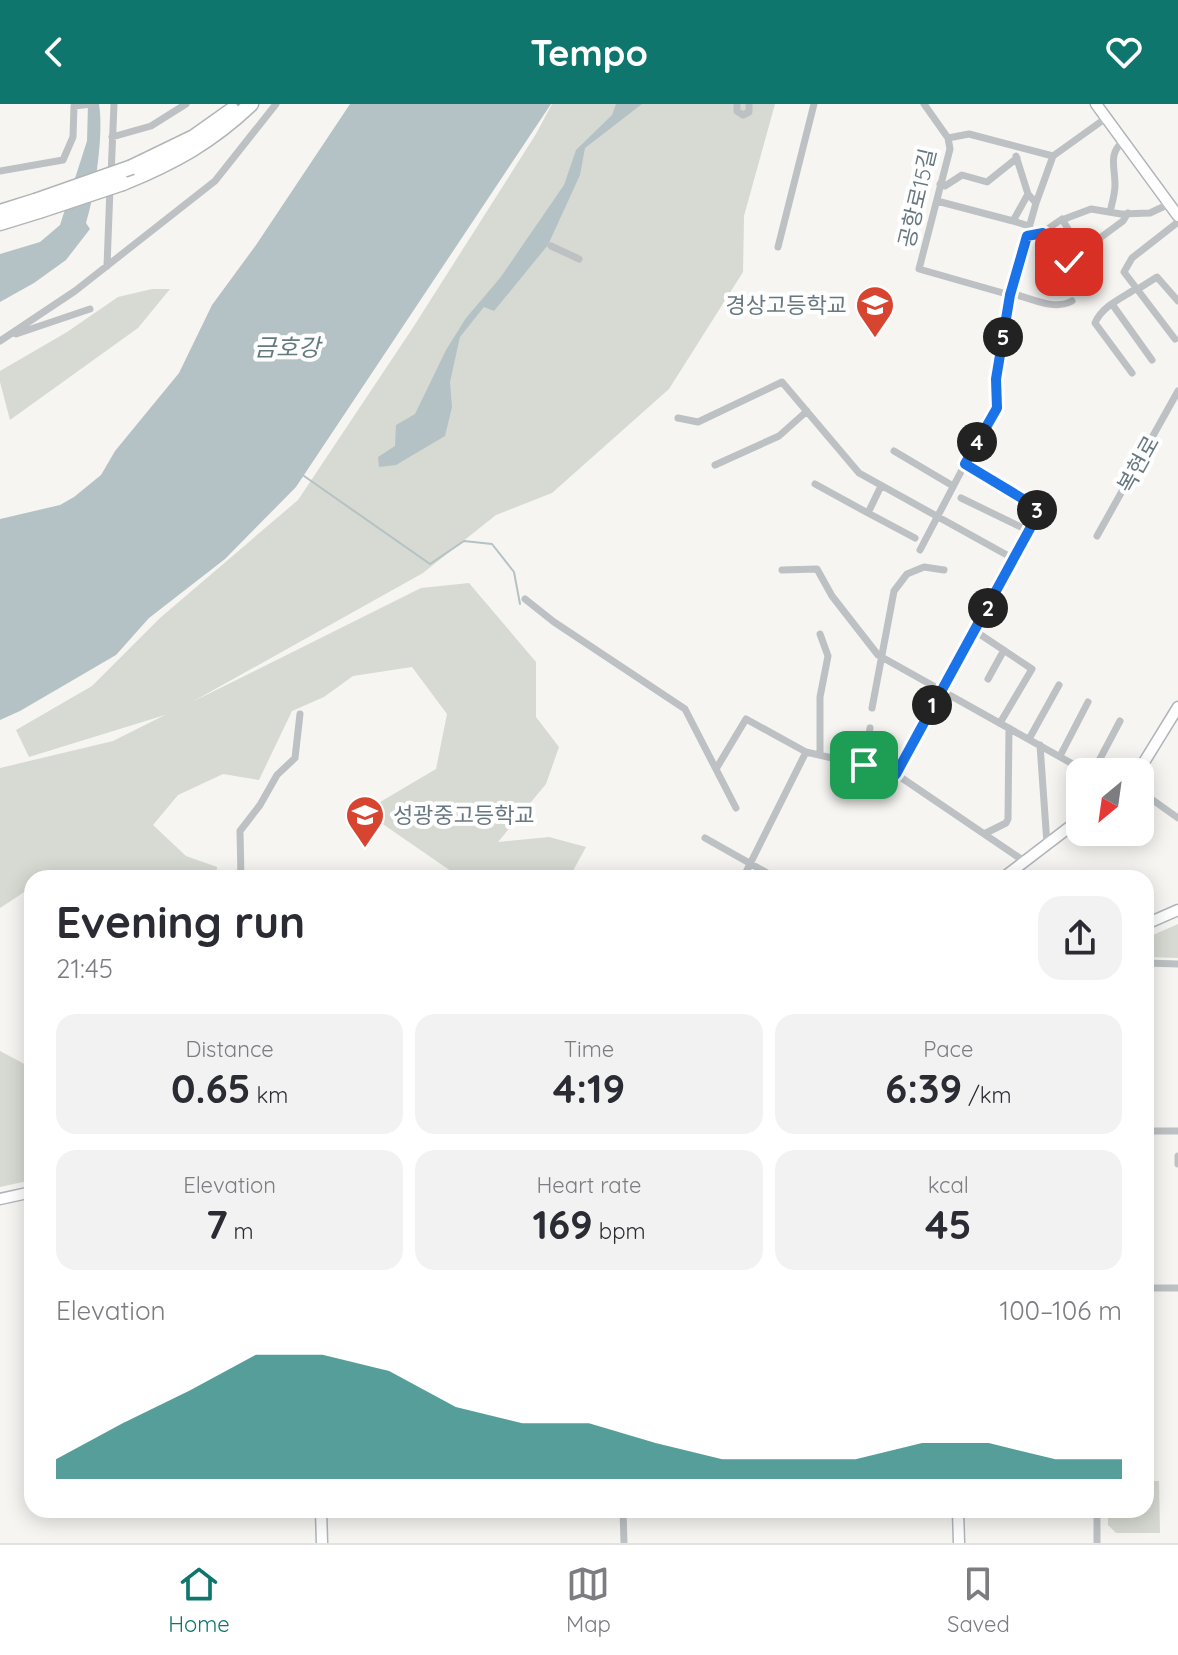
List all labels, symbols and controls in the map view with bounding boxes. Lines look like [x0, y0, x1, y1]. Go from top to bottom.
icon: back [32, 30, 76, 74]
text: Tempo [530, 30, 648, 75]
icon: heart [1102, 30, 1146, 74]
street label: 공항로15길 [892, 146, 942, 250]
pin [1035, 228, 1103, 296]
icon: check [1047, 240, 1091, 284]
school or university icon: 경상고등학교 [854, 284, 896, 339]
place label: 경상고등학교 [726, 291, 847, 319]
pin: 5 [983, 317, 1023, 357]
text: 5 [997, 323, 1009, 351]
water label: 금호강 [254, 332, 323, 362]
pin: 4 [957, 422, 997, 462]
text: 4 [971, 428, 983, 456]
street label: 복현로 [1111, 431, 1165, 497]
pin: 3 [1017, 490, 1057, 530]
text: 3 [1031, 496, 1043, 524]
pin: 2 [968, 588, 1008, 628]
text: 2 [982, 594, 994, 622]
pin: 1 [912, 685, 952, 725]
text: 1 [928, 691, 936, 719]
pin [830, 731, 898, 799]
icon: arrive [842, 743, 886, 787]
north arrow [1066, 758, 1154, 846]
map controls [1066, 758, 1154, 846]
school or university icon: 성광중고등학교 [344, 794, 386, 849]
place label: 성광중고등학교 [393, 801, 535, 829]
text: Evening run [56, 894, 305, 949]
button: share [1038, 896, 1122, 980]
text: 21:45 [56, 952, 113, 985]
text: Distance [186, 1035, 274, 1063]
text: Time [564, 1035, 614, 1063]
text: Pace [923, 1035, 973, 1063]
text: 0.65 [171, 1063, 251, 1113]
text: 4:19 [553, 1063, 625, 1113]
text: 6:39 [885, 1063, 962, 1113]
text: km [251, 1081, 288, 1109]
text: /km [962, 1081, 1012, 1109]
text: Elevation [183, 1171, 276, 1199]
text: Heart rate [537, 1171, 641, 1199]
text: kcal [928, 1171, 969, 1199]
text: 7 [206, 1199, 228, 1249]
text: 169 [532, 1199, 593, 1249]
text: 45 [925, 1199, 972, 1249]
text: m [228, 1217, 254, 1245]
text: bpm [593, 1217, 646, 1245]
text: Elevation [56, 1294, 166, 1327]
text: 100–106 m [1000, 1294, 1122, 1327]
tab: Home [168, 1562, 230, 1638]
tab: Map [566, 1562, 611, 1638]
tab: Saved [947, 1562, 1010, 1638]

